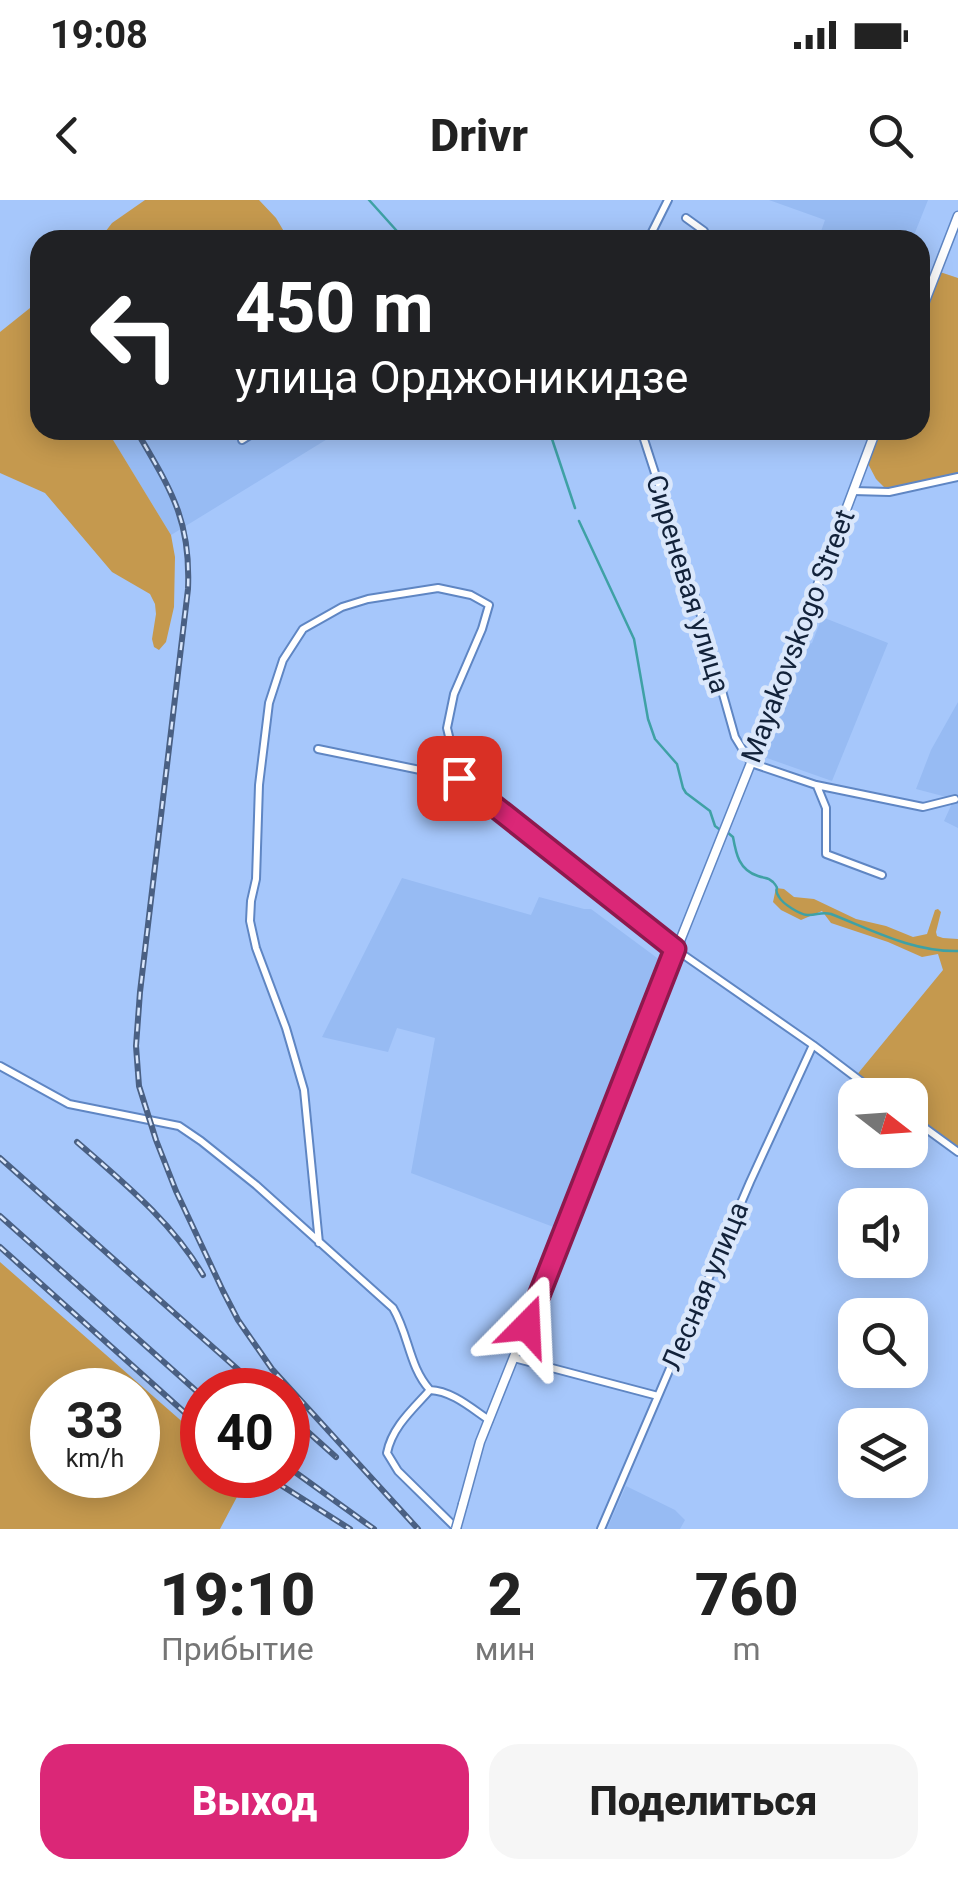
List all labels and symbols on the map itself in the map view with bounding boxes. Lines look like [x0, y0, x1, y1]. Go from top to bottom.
street label: Сиреневая улица [639, 471, 737, 697]
street label: Mayakovskogo Street [735, 505, 861, 767]
pin [417, 736, 502, 821]
north arrow [838, 1078, 928, 1168]
street label: Лесная улица [655, 1197, 755, 1375]
position arrow [475, 1274, 579, 1378]
speed limit sign: 40 [180, 1368, 310, 1498]

